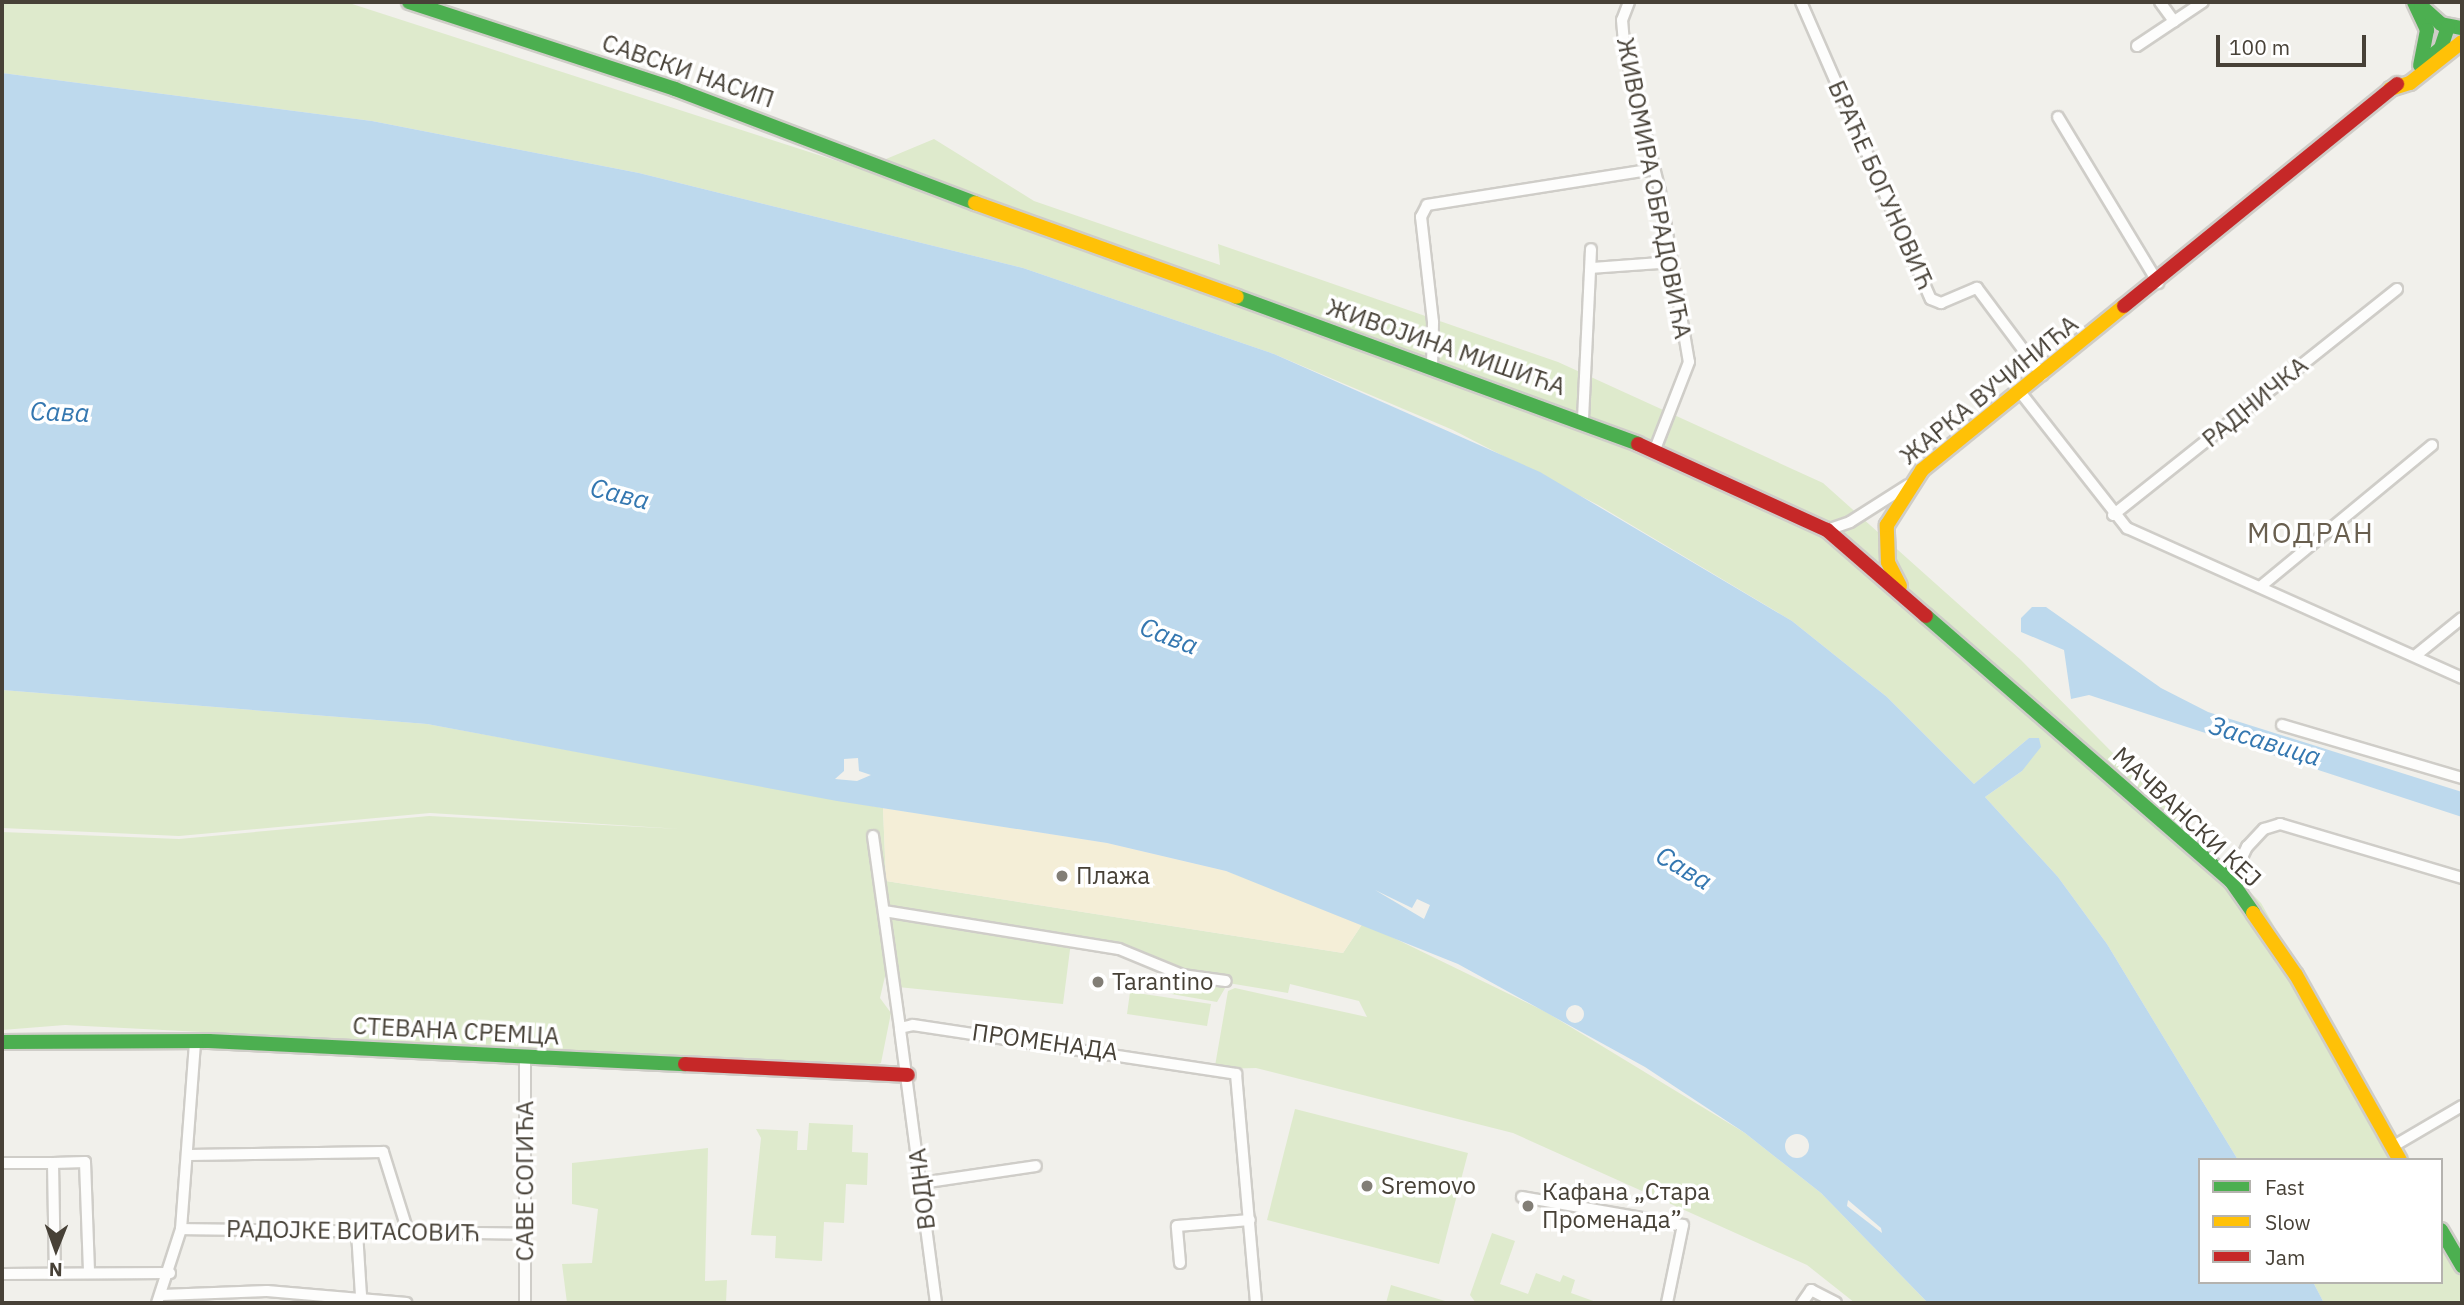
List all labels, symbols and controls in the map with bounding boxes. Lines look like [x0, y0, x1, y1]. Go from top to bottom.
scale bar [2219, 21, 2370, 65]
street label: САВСКИ НАСИП [598, 28, 778, 114]
text: 100 m [2229, 33, 2290, 61]
street label: ЖИВОМИРА ОБРАДОВИЋА [1611, 35, 1697, 341]
street label: БРАЋЕ БОГУНОВИЋ [1822, 76, 1940, 294]
street label: ЖИВОЈИНА МИШИЋА [1323, 293, 1569, 401]
street label: ЖАРКА ВУЧИНИЋА [1894, 309, 2084, 471]
street label: РАДНИЧКА [2196, 351, 2314, 453]
water label: Сава [30, 395, 90, 429]
water label: Сава [587, 472, 653, 516]
district label: МОДРАН [2248, 516, 2374, 550]
water label: Сава [1136, 611, 1202, 661]
water label: Засавица [2205, 709, 2325, 773]
street label: МАЧВАНСКИ КЕЈ [2107, 741, 2267, 893]
water label: Сава [1650, 839, 1718, 897]
place label: Плажа [1076, 862, 1150, 890]
marker: Плажа [1054, 868, 1070, 884]
place label: Tarantino [1112, 968, 1214, 996]
marker: Tarantino [1090, 974, 1106, 990]
street label: СТЕВАНА СРЕМЦА [352, 1011, 560, 1051]
street label: ПРОМЕНАДА [970, 1017, 1120, 1067]
street label: САВЕ СОГИЋА [511, 1101, 539, 1261]
street label: ВОДНА [903, 1147, 941, 1231]
legend [2198, 1158, 2443, 1284]
place label: Sremovo [1381, 1172, 1476, 1200]
text: Fast [2265, 1173, 2305, 1201]
marker: Sremovo [1359, 1178, 1375, 1194]
place label: Кафана „Стара Променада” [1542, 1178, 1710, 1234]
marker: Кафана „Стара Променада” [1520, 1198, 1536, 1214]
text: Slow [2265, 1208, 2311, 1236]
north arrow [21, 1214, 91, 1284]
street label: РАДОЈКЕ ВИТАСОВИЋ [226, 1214, 480, 1248]
text: Jam [2265, 1243, 2305, 1271]
text: N [49, 1258, 63, 1282]

